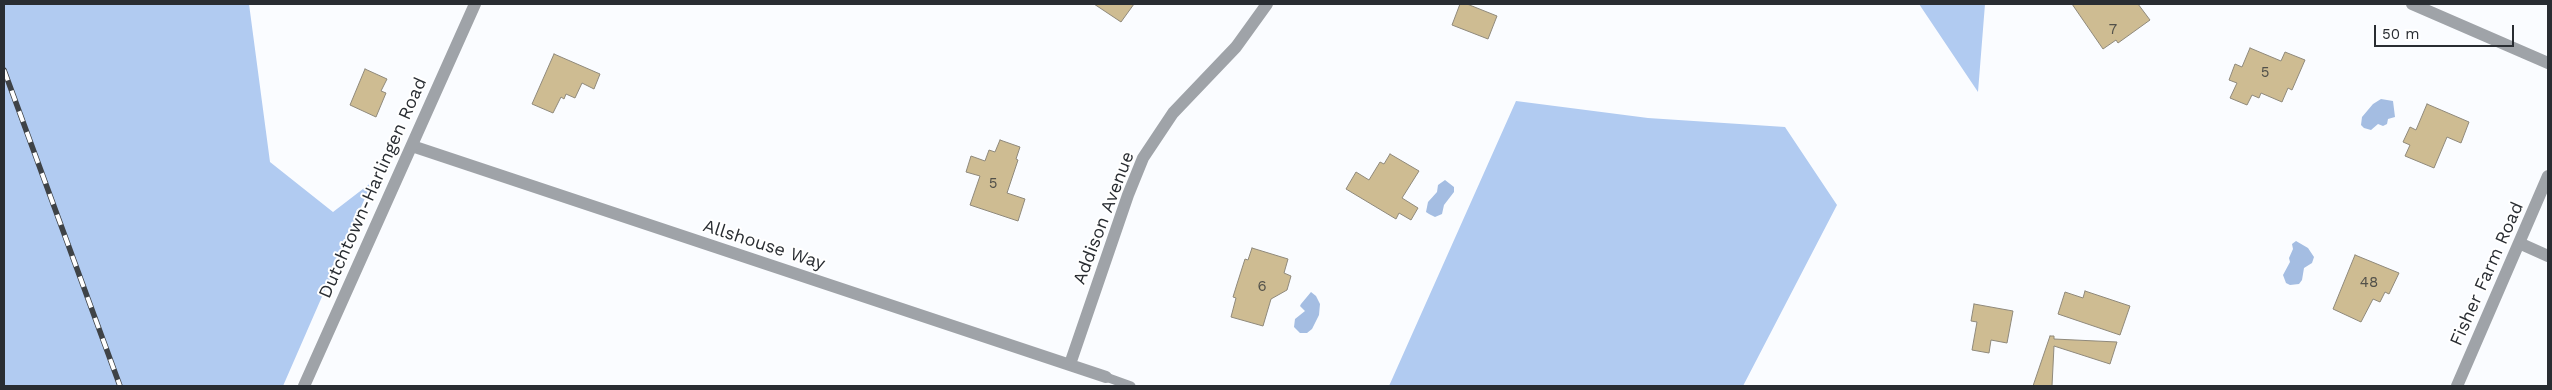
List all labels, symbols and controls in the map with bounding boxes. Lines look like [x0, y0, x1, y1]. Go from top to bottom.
scale bar [2377, 15, 2517, 47]
house number: 7 [2109, 21, 2117, 39]
text: 50 m [2382, 25, 2419, 43]
house number: 5 [2261, 64, 2269, 82]
street label: Dutchtown-Harlingen Road [314, 74, 432, 302]
street label: Addison Avenue [1069, 149, 1139, 287]
house number: 5 [989, 175, 997, 193]
street label: Fisher Farm Road [2446, 199, 2528, 349]
street label: Allshouse Way [700, 215, 828, 275]
house number: 48 [2360, 274, 2378, 292]
house number: 6 [1257, 278, 1267, 296]

